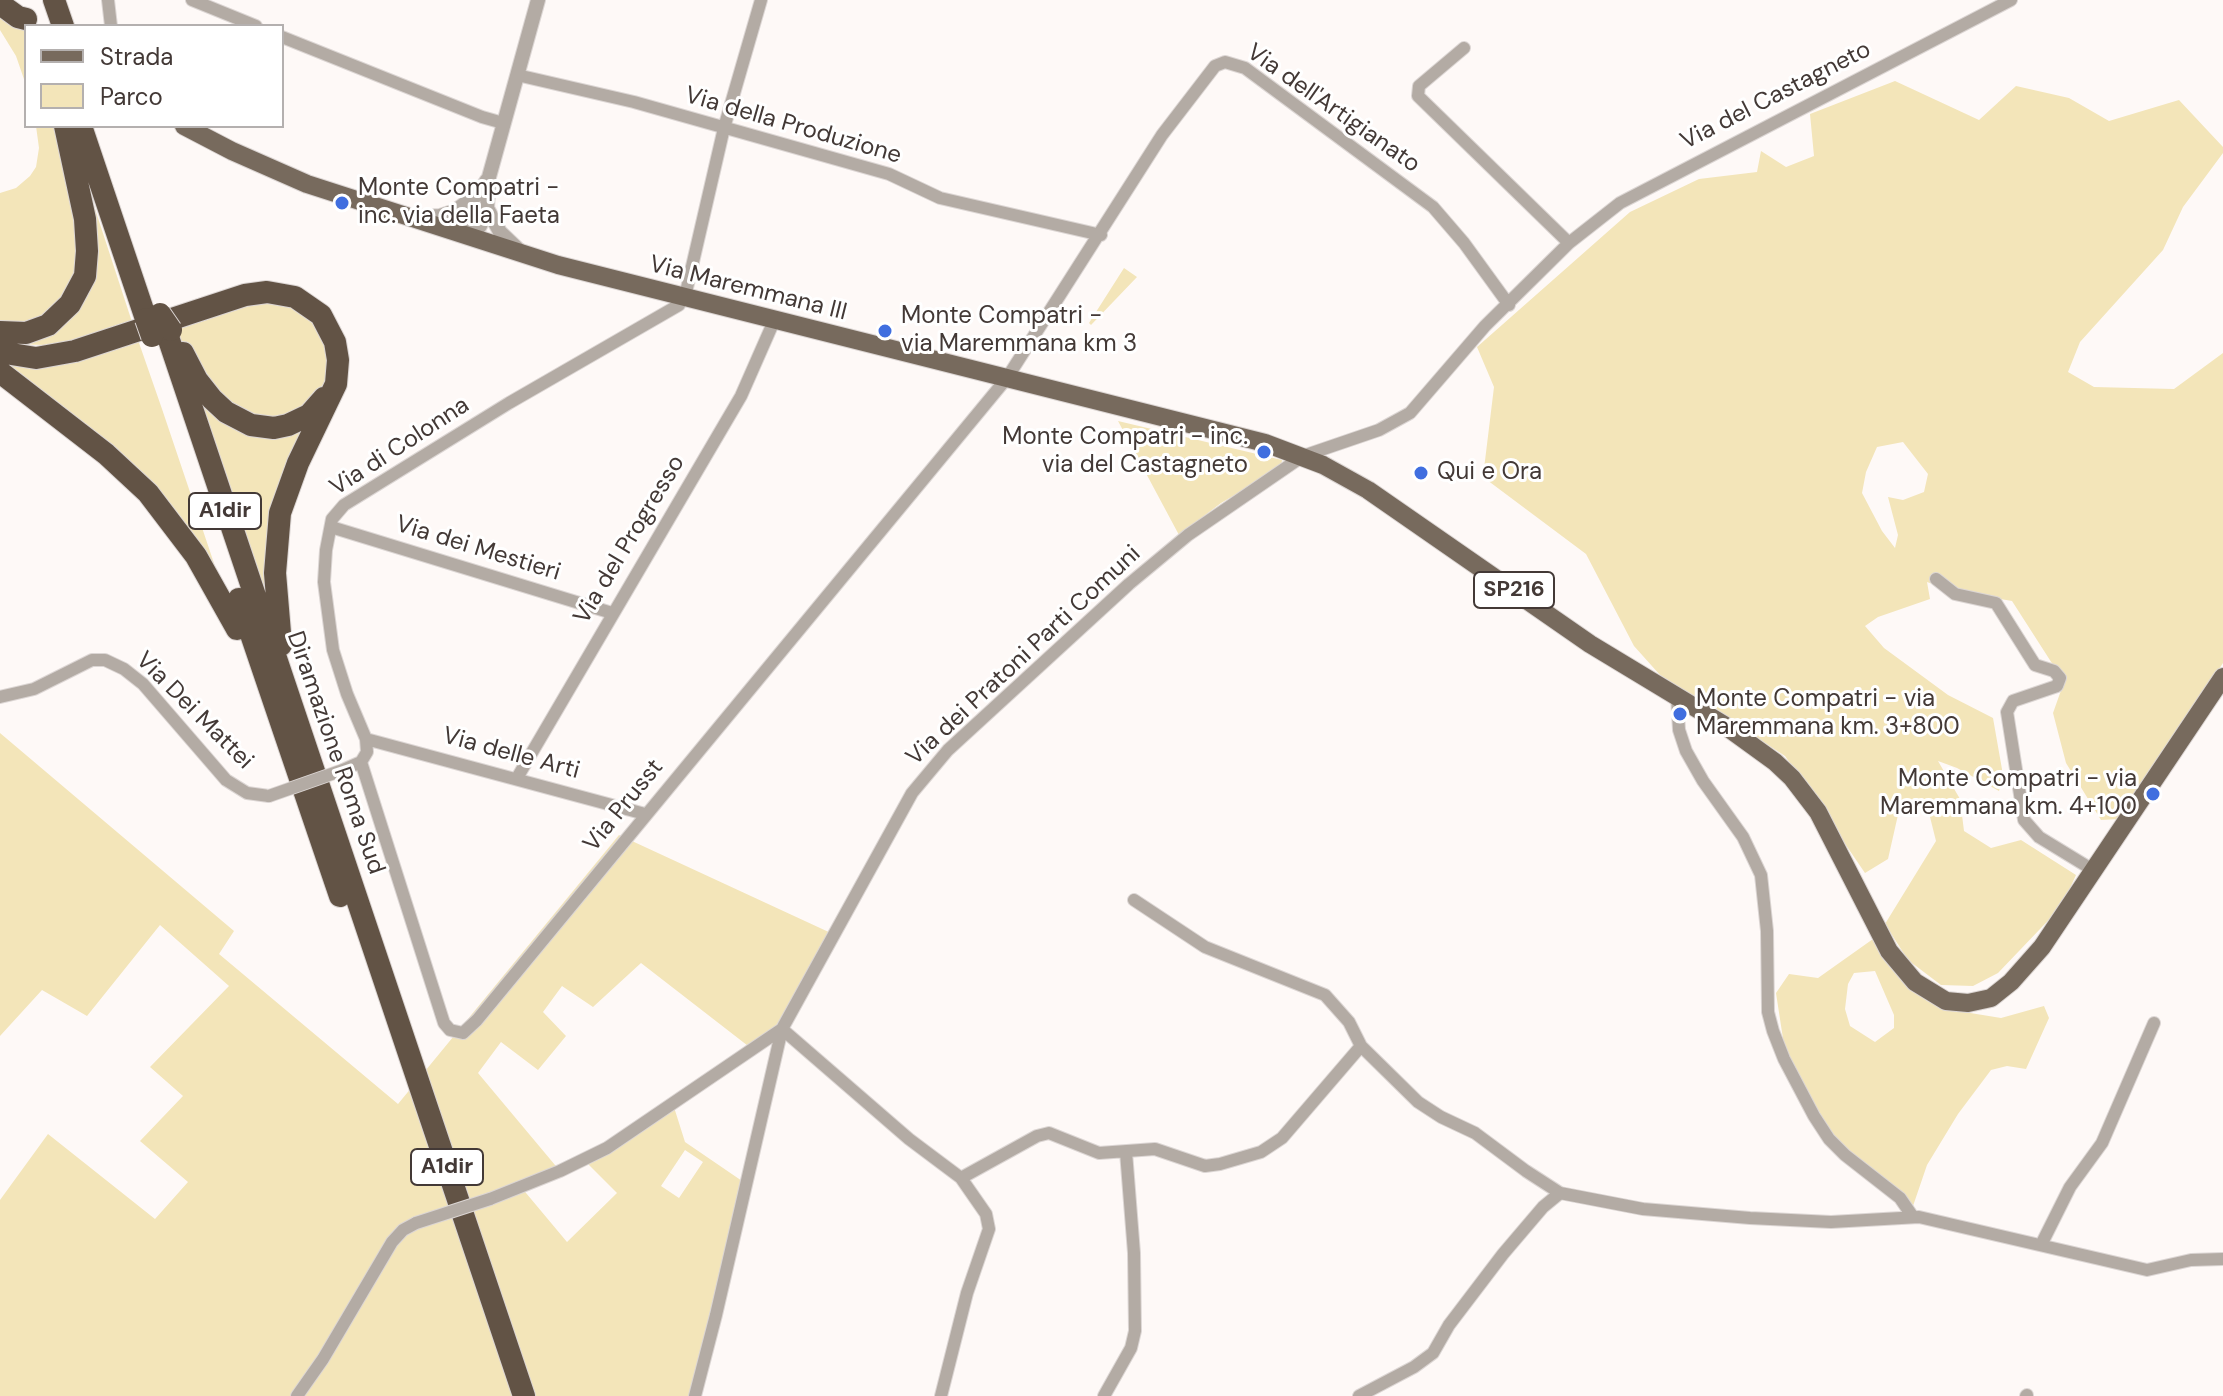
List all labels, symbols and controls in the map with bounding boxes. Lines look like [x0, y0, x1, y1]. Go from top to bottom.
legend [24, 24, 284, 128]
street label: Via del Castagneto [1676, 36, 1876, 156]
street label: Via dell'Artigianato [1241, 38, 1425, 180]
text: Strada [100, 41, 173, 72]
text: Parco [100, 81, 163, 112]
street label: Via della Produzione [681, 81, 905, 171]
place label: Monte Compatri - inc. via della Faeta [358, 175, 560, 231]
marker: Monte Compatri - inc. via della Faeta [333, 194, 351, 212]
street label: Via Maremmana III [646, 251, 850, 327]
place label: Monte Compatri - via Maremmana km 3 [901, 303, 1137, 359]
marker: Monte Compatri - via Maremmana km 3 [876, 322, 894, 340]
street label: Via di Colonna [325, 391, 475, 503]
place label: Monte Compatri - inc. via del Castagneto [1002, 424, 1248, 480]
marker: Monte Compatri - inc. via del Castagneto [1255, 443, 1273, 461]
street label: Via del Progresso [568, 451, 692, 629]
place label: Qui e Ora [1437, 459, 1542, 487]
marker: Qui e Ora [1412, 464, 1430, 482]
road number: A1dir [189, 493, 261, 529]
street label: Via dei Mestieri [392, 510, 564, 588]
street label: Via dei Pratoni Parti Comuni [901, 540, 1147, 772]
road number: SP216 [1474, 572, 1554, 608]
street label: Diramazione Roma Sud [280, 628, 390, 878]
street label: Via Dei Mattei [129, 646, 259, 776]
place label: Monte Compatri - via Maremmana km. 3+800 [1696, 686, 1960, 742]
marker: Monte Compatri - via Maremmana km. 3+800 [1671, 705, 1689, 723]
street label: Via delle Arti [439, 722, 583, 786]
street label: Via Prusst [578, 754, 670, 858]
place label: Monte Compatri - via Maremmana km. 4+100 [1880, 766, 2137, 822]
marker: Monte Compatri - via Maremmana km. 4+100 [2144, 785, 2162, 803]
road number: A1dir [411, 1149, 483, 1185]

